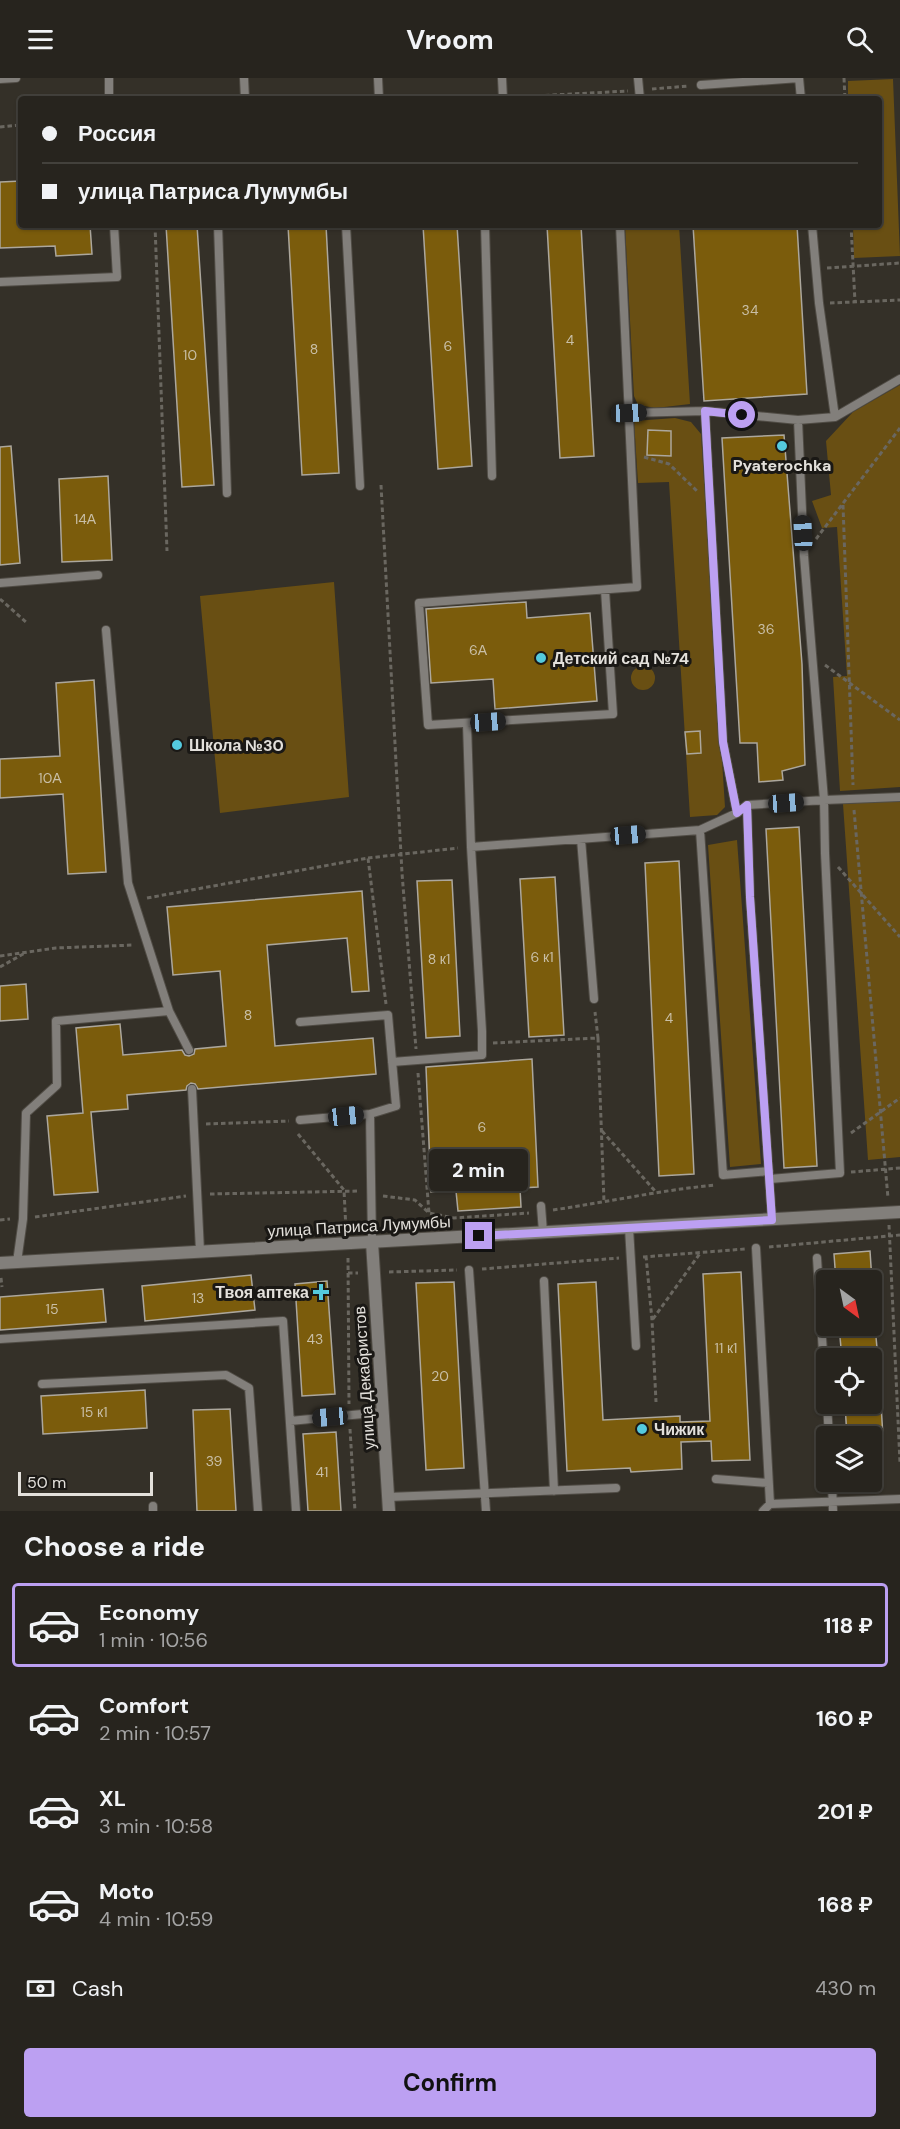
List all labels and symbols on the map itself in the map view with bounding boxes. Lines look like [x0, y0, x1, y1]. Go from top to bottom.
house number: 34 [742, 301, 759, 319]
house number: 4 [566, 331, 575, 349]
house number: 6 [444, 337, 452, 355]
house number: 8 [310, 340, 318, 358]
house number: 10 [183, 346, 197, 364]
route start [728, 401, 755, 428]
car [611, 403, 647, 423]
marker: Pyaterochka [775, 439, 789, 453]
place label: Pyaterochka [733, 455, 831, 476]
house number: 14А [74, 510, 97, 528]
car [793, 515, 813, 551]
house number: 36 [757, 620, 775, 638]
house number: 6А [469, 641, 488, 659]
place label: Детский сад №74 [553, 648, 689, 669]
marker: Детский сад №74 [534, 651, 548, 665]
car [469, 712, 507, 732]
place label: Школа №30 [189, 735, 284, 756]
marker: Школа №30 [170, 738, 184, 752]
house number: 10А [38, 769, 62, 787]
car [767, 793, 805, 813]
car [609, 824, 647, 846]
house number: 6 к1 [530, 948, 554, 966]
house number: 8 к1 [428, 950, 450, 968]
house number: 8 [244, 1006, 252, 1024]
house number: 4 [665, 1009, 674, 1027]
car [327, 1105, 365, 1127]
house number: 6 [478, 1118, 486, 1136]
callout: 2 min [430, 1149, 528, 1191]
street label: улица Патриса Лумумбы [267, 1211, 451, 1242]
route end [465, 1222, 492, 1249]
north arrow [816, 1270, 882, 1336]
place label: Твоя аптека [215, 1282, 309, 1303]
marker: Твоя аптека [314, 1285, 328, 1299]
house number: 13 [192, 1289, 204, 1307]
house number: 15 [46, 1300, 58, 1318]
street label: улица Декабристов [349, 1306, 380, 1450]
house number: 43 [307, 1330, 323, 1348]
house number: 11 к1 [715, 1339, 737, 1357]
house number: 20 [431, 1367, 449, 1385]
house number: 15 к1 [80, 1403, 108, 1421]
car [311, 1406, 349, 1428]
place label: Чижик [654, 1419, 705, 1440]
marker: Чижик [635, 1422, 649, 1436]
house number: 39 [206, 1452, 223, 1470]
house number: 41 [316, 1463, 328, 1481]
scale bar [18, 1469, 153, 1496]

